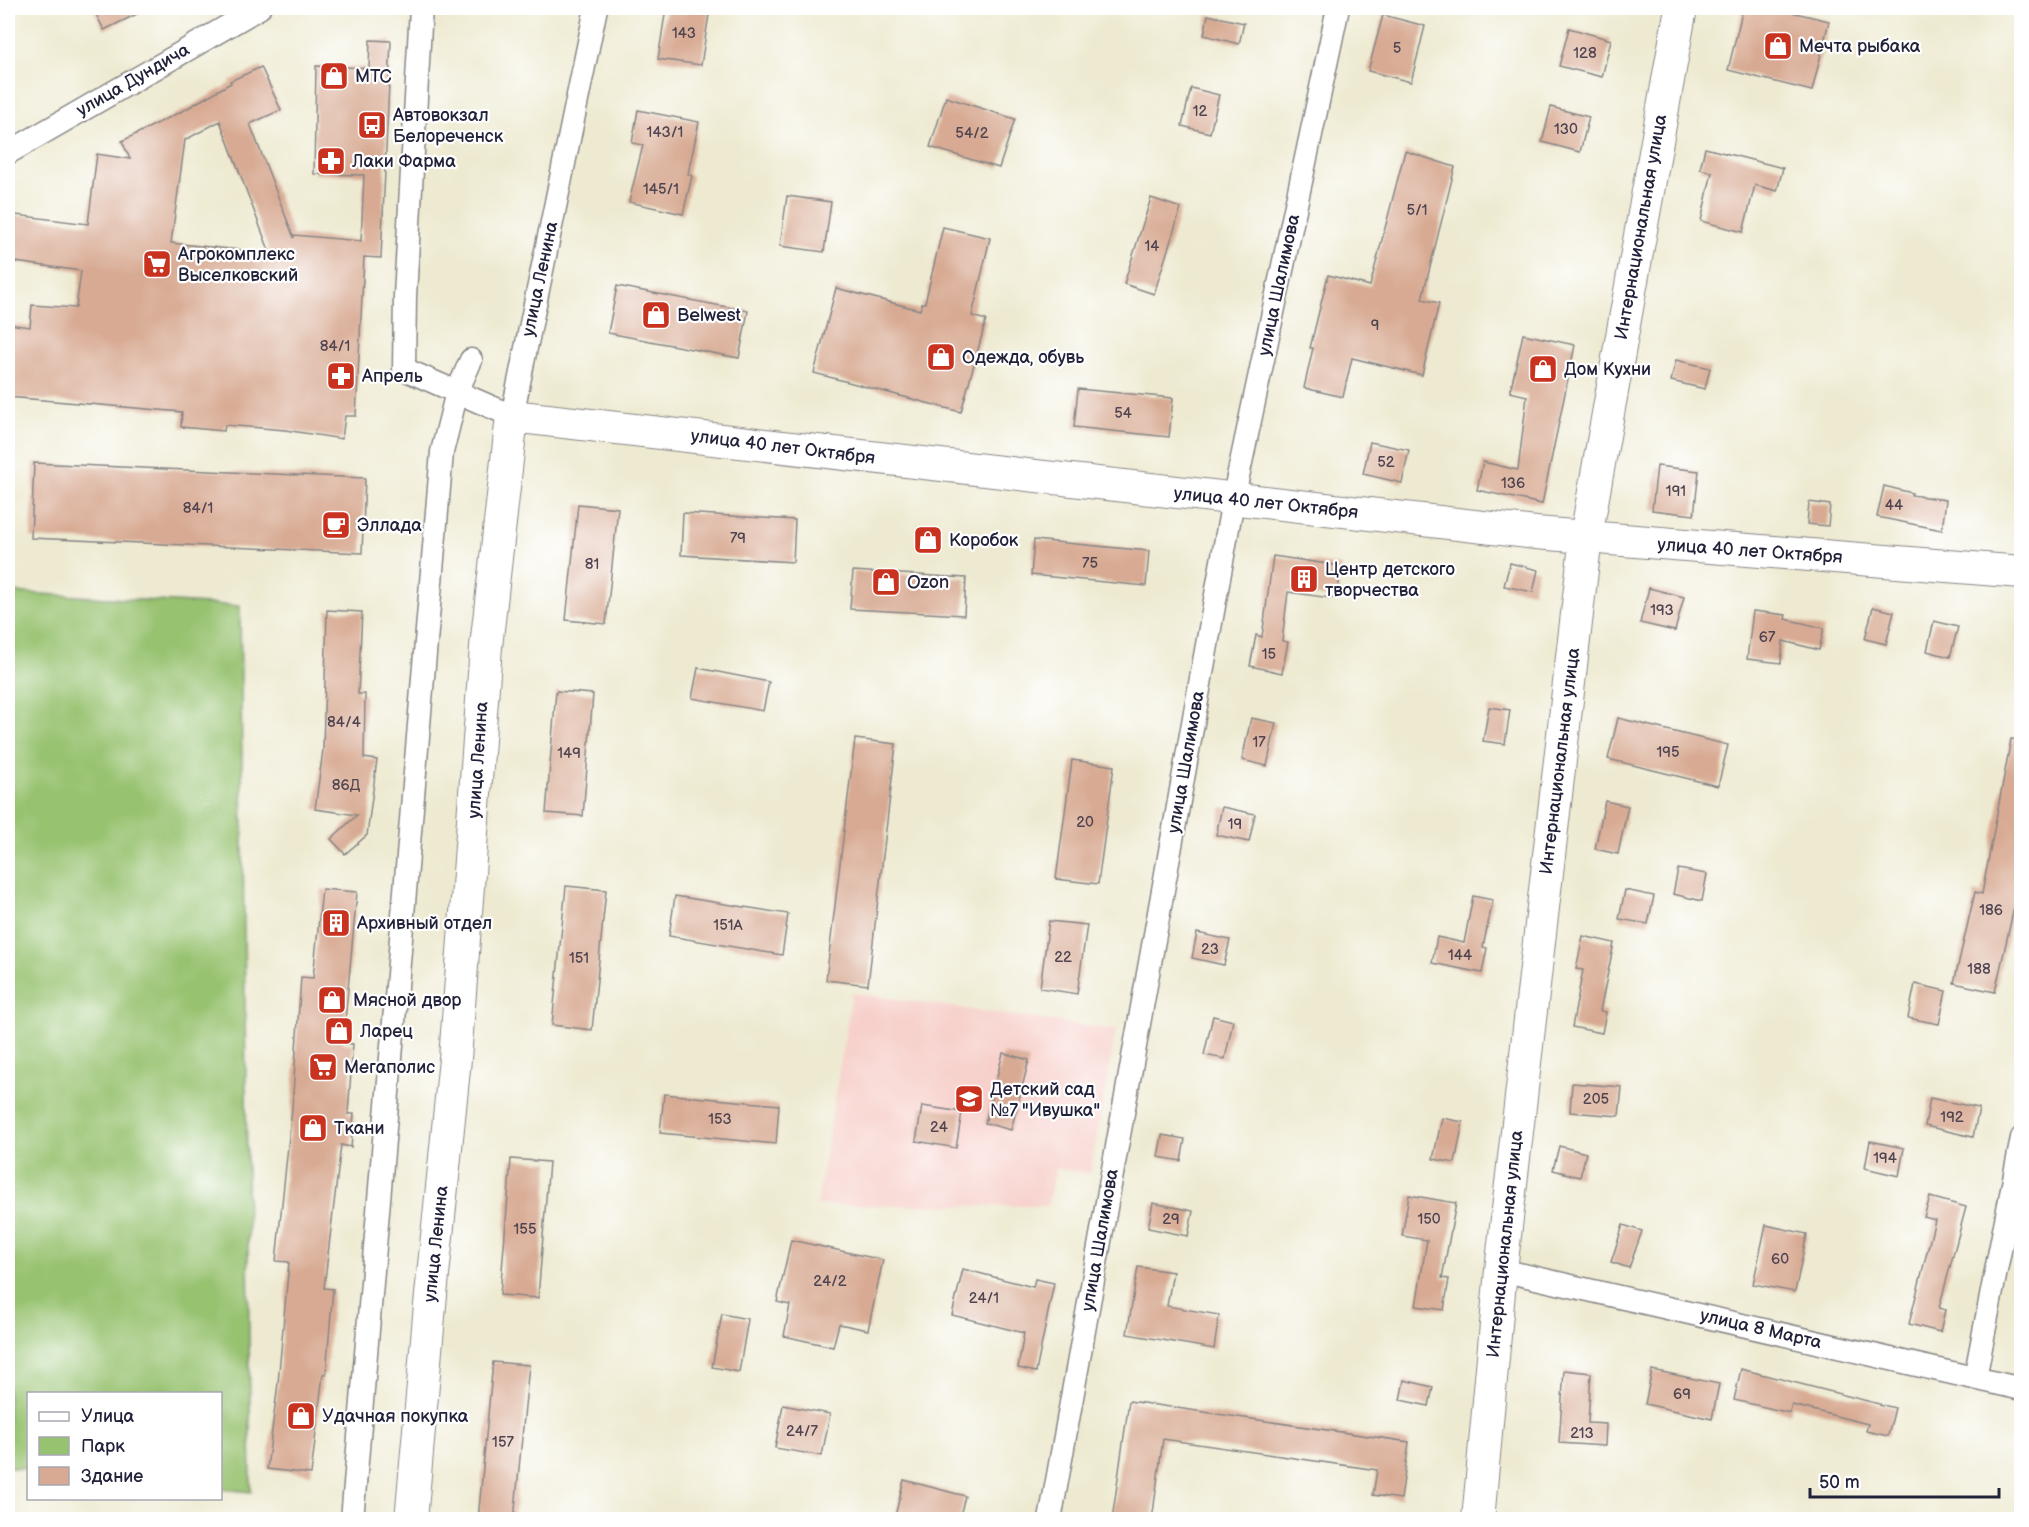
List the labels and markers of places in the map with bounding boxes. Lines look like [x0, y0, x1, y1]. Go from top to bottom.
shop icon: Мечта рыбака [1762, 30, 1794, 62]
place label: Мечта рыбака [1799, 36, 1921, 57]
shop icon: МТС [318, 60, 350, 92]
place label: МТС [355, 66, 392, 87]
place label: Автовокзал Белореченск [392, 105, 504, 147]
bus stop icon: Автовокзал Белореченск [356, 109, 388, 141]
pharmacy icon: Лаки Фарма [315, 145, 347, 177]
place label: Лаки Фарма [351, 151, 456, 172]
place label: Агрокомплекс Выселковский [177, 244, 298, 286]
supermarket icon: Агрокомплекс Выселковский [141, 248, 173, 280]
shop icon: Belwest [640, 299, 672, 331]
place label: Belwest [677, 305, 742, 326]
shop icon: Одежда, обувь [925, 341, 957, 373]
place label: Одежда, обувь [962, 347, 1084, 368]
shop icon: Дом Кухни [1527, 353, 1559, 385]
place label: Дом Кухни [1564, 359, 1651, 380]
pharmacy icon: Апрель [325, 360, 357, 392]
place label: Апрель [361, 366, 423, 387]
cafe icon: Эллада [320, 509, 352, 541]
place label: Эллада [357, 515, 422, 536]
shop icon: Коробок [912, 524, 944, 556]
place label: Коробок [949, 530, 1019, 551]
place label: Центр детского творчества [1325, 559, 1455, 601]
building icon: Центр детского творчества [1288, 563, 1320, 595]
shop icon: Ozon [870, 566, 902, 598]
place label: Ozon [907, 572, 949, 593]
building icon: Архивный отдел [320, 907, 352, 939]
place label: Архивный отдел [356, 913, 492, 934]
shop icon: Мясной двор [316, 984, 348, 1016]
place label: Мясной двор [353, 990, 462, 1011]
shop icon: Ларец [323, 1015, 355, 1047]
place label: Ларец [359, 1021, 413, 1042]
supermarket icon: Мегаполис [307, 1051, 339, 1083]
place label: Мегаполис [344, 1057, 435, 1078]
place label: Детский сад №7 "Ивушка" [990, 1079, 1100, 1121]
school or university icon: Детский сад №7 "Ивушка" [953, 1083, 985, 1115]
shop icon: Ткани [297, 1112, 329, 1144]
place label: Ткани [334, 1118, 385, 1139]
shop icon: Удачная покупка [285, 1400, 317, 1432]
place label: Удачная покупка [322, 1406, 469, 1427]

